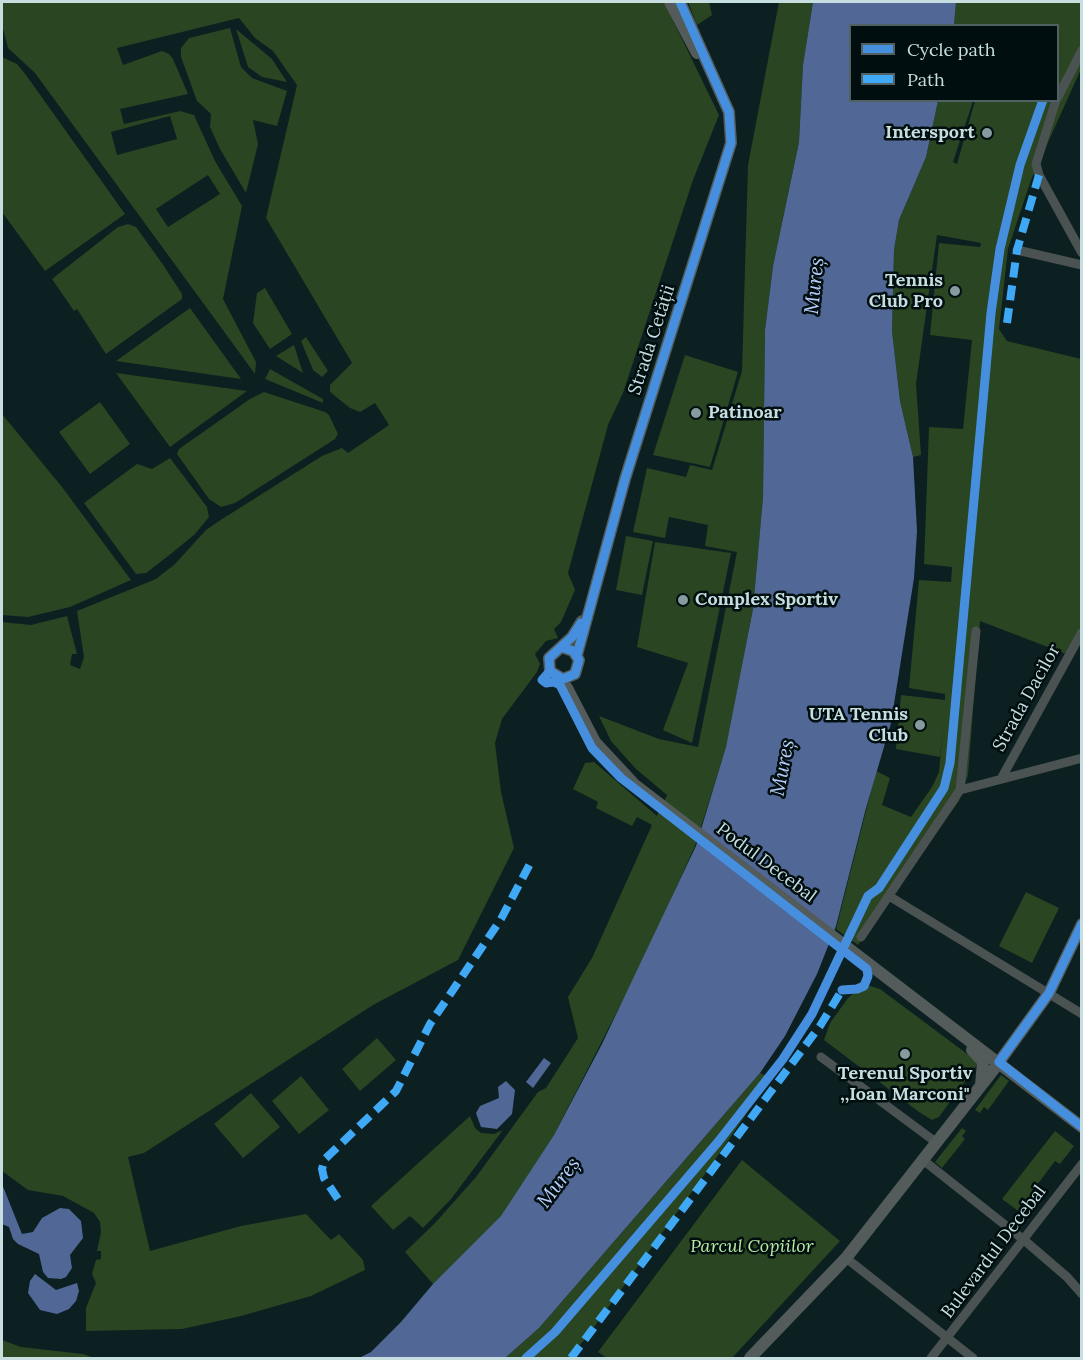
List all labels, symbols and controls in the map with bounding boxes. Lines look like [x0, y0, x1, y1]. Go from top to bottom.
legend [849, 24, 1059, 102]
text: Cycle path [907, 38, 996, 61]
text: Path [907, 68, 945, 91]
place label: Intersport [885, 122, 975, 144]
marker: Intersport [980, 126, 994, 140]
water label: Mureș [800, 256, 830, 316]
place label: Tennis Club Pro [869, 270, 943, 312]
street label: Strada Cetății [624, 282, 680, 398]
marker: Tennis Club Pro [948, 284, 962, 298]
place label: Patinoar [708, 402, 782, 424]
marker: Patinoar [689, 406, 703, 420]
place label: Complex Sportiv [695, 589, 838, 611]
marker: Complex Sportiv [676, 593, 690, 607]
street label: Strada Dacilor [989, 641, 1065, 755]
place label: UTA Tennis Club [809, 704, 908, 746]
marker: UTA Tennis Club [913, 718, 927, 732]
water label: Mureș [766, 738, 800, 798]
street label: Podul Decebal [712, 818, 820, 908]
marker: Terenul Sportiv ,,Ioan Marconi" [898, 1047, 912, 1061]
place label: Terenul Sportiv ,,Ioan Marconi" [838, 1063, 972, 1106]
water label: Mureș [532, 1153, 586, 1213]
street label: Bulevardul Decebal [937, 1181, 1051, 1323]
park label: Parcul Copiilor [690, 1236, 814, 1258]

